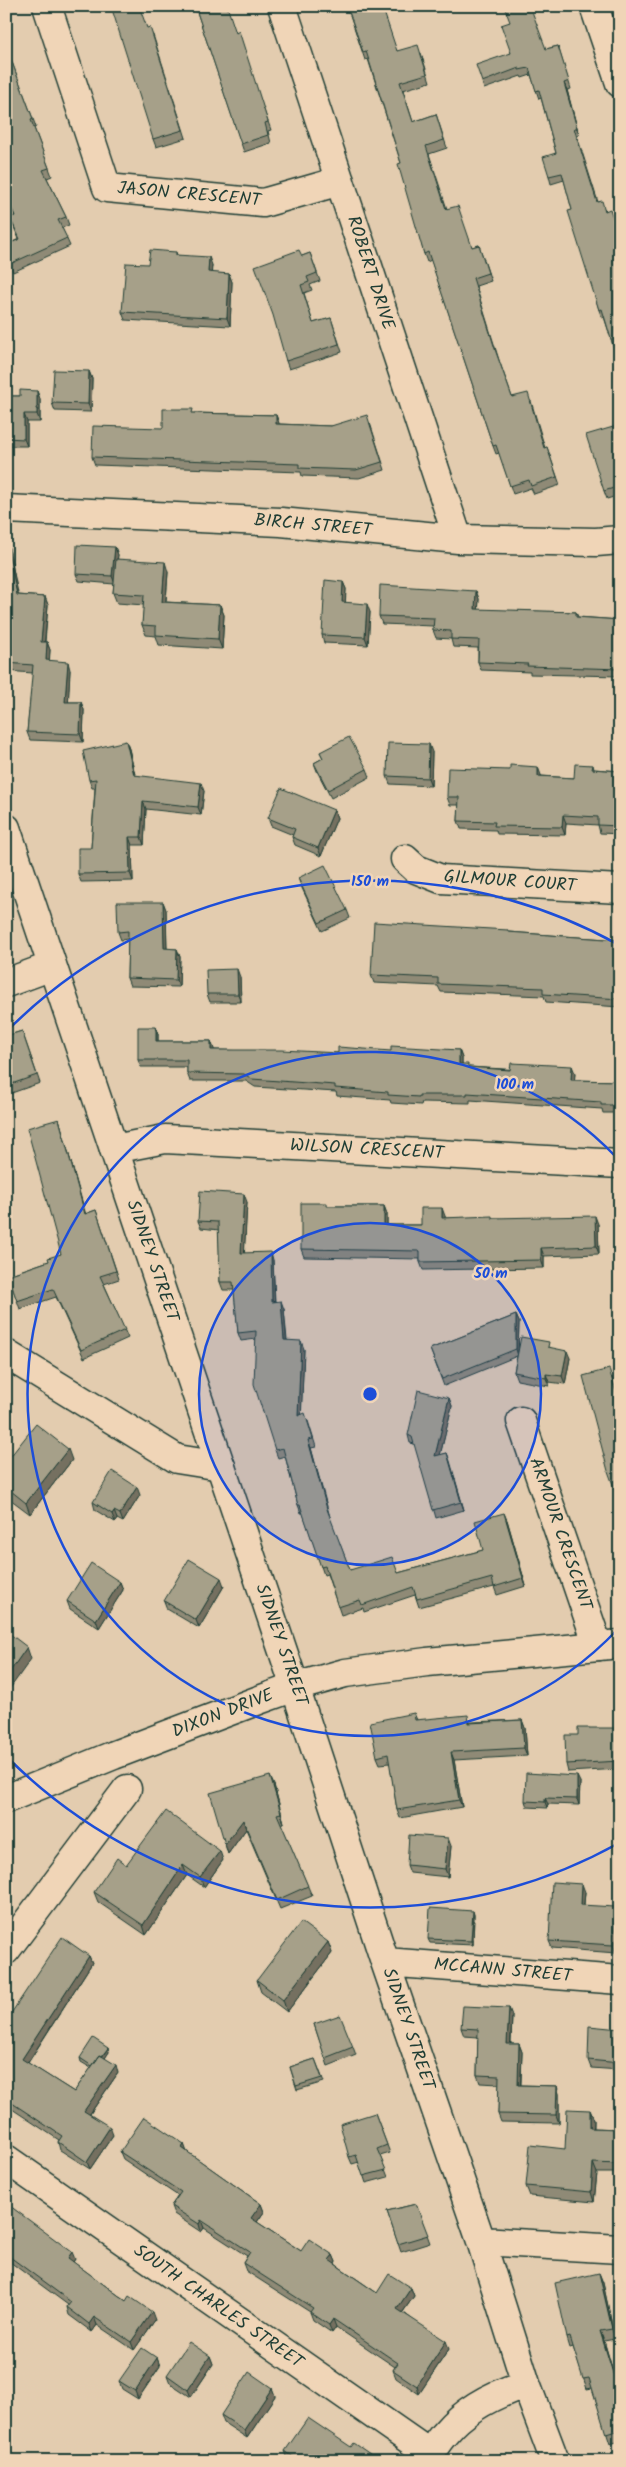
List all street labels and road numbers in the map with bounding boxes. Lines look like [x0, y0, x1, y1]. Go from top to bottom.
street label: JASON CRESCENT [116, 174, 263, 216]
street label: ROBERT DRIVE [338, 212, 402, 334]
street label: BIRCH STREET [253, 506, 374, 546]
street label: GILMOUR COURT [443, 863, 579, 901]
street label: WILSON CRESCENT [289, 1131, 446, 1169]
street label: SIDNEY STREET [118, 1196, 187, 1327]
street label: ARMOUR CRESCENT [520, 1454, 600, 1616]
street label: SIDNEY STREET [247, 1580, 316, 1711]
street label: DIXON DRIVE [168, 1681, 278, 1747]
street label: MCCANN STREET [433, 1951, 575, 1992]
street label: SIDNEY STREET [374, 1964, 443, 2095]
street label: SOUTH CHARLES STREET [127, 2237, 310, 2378]

